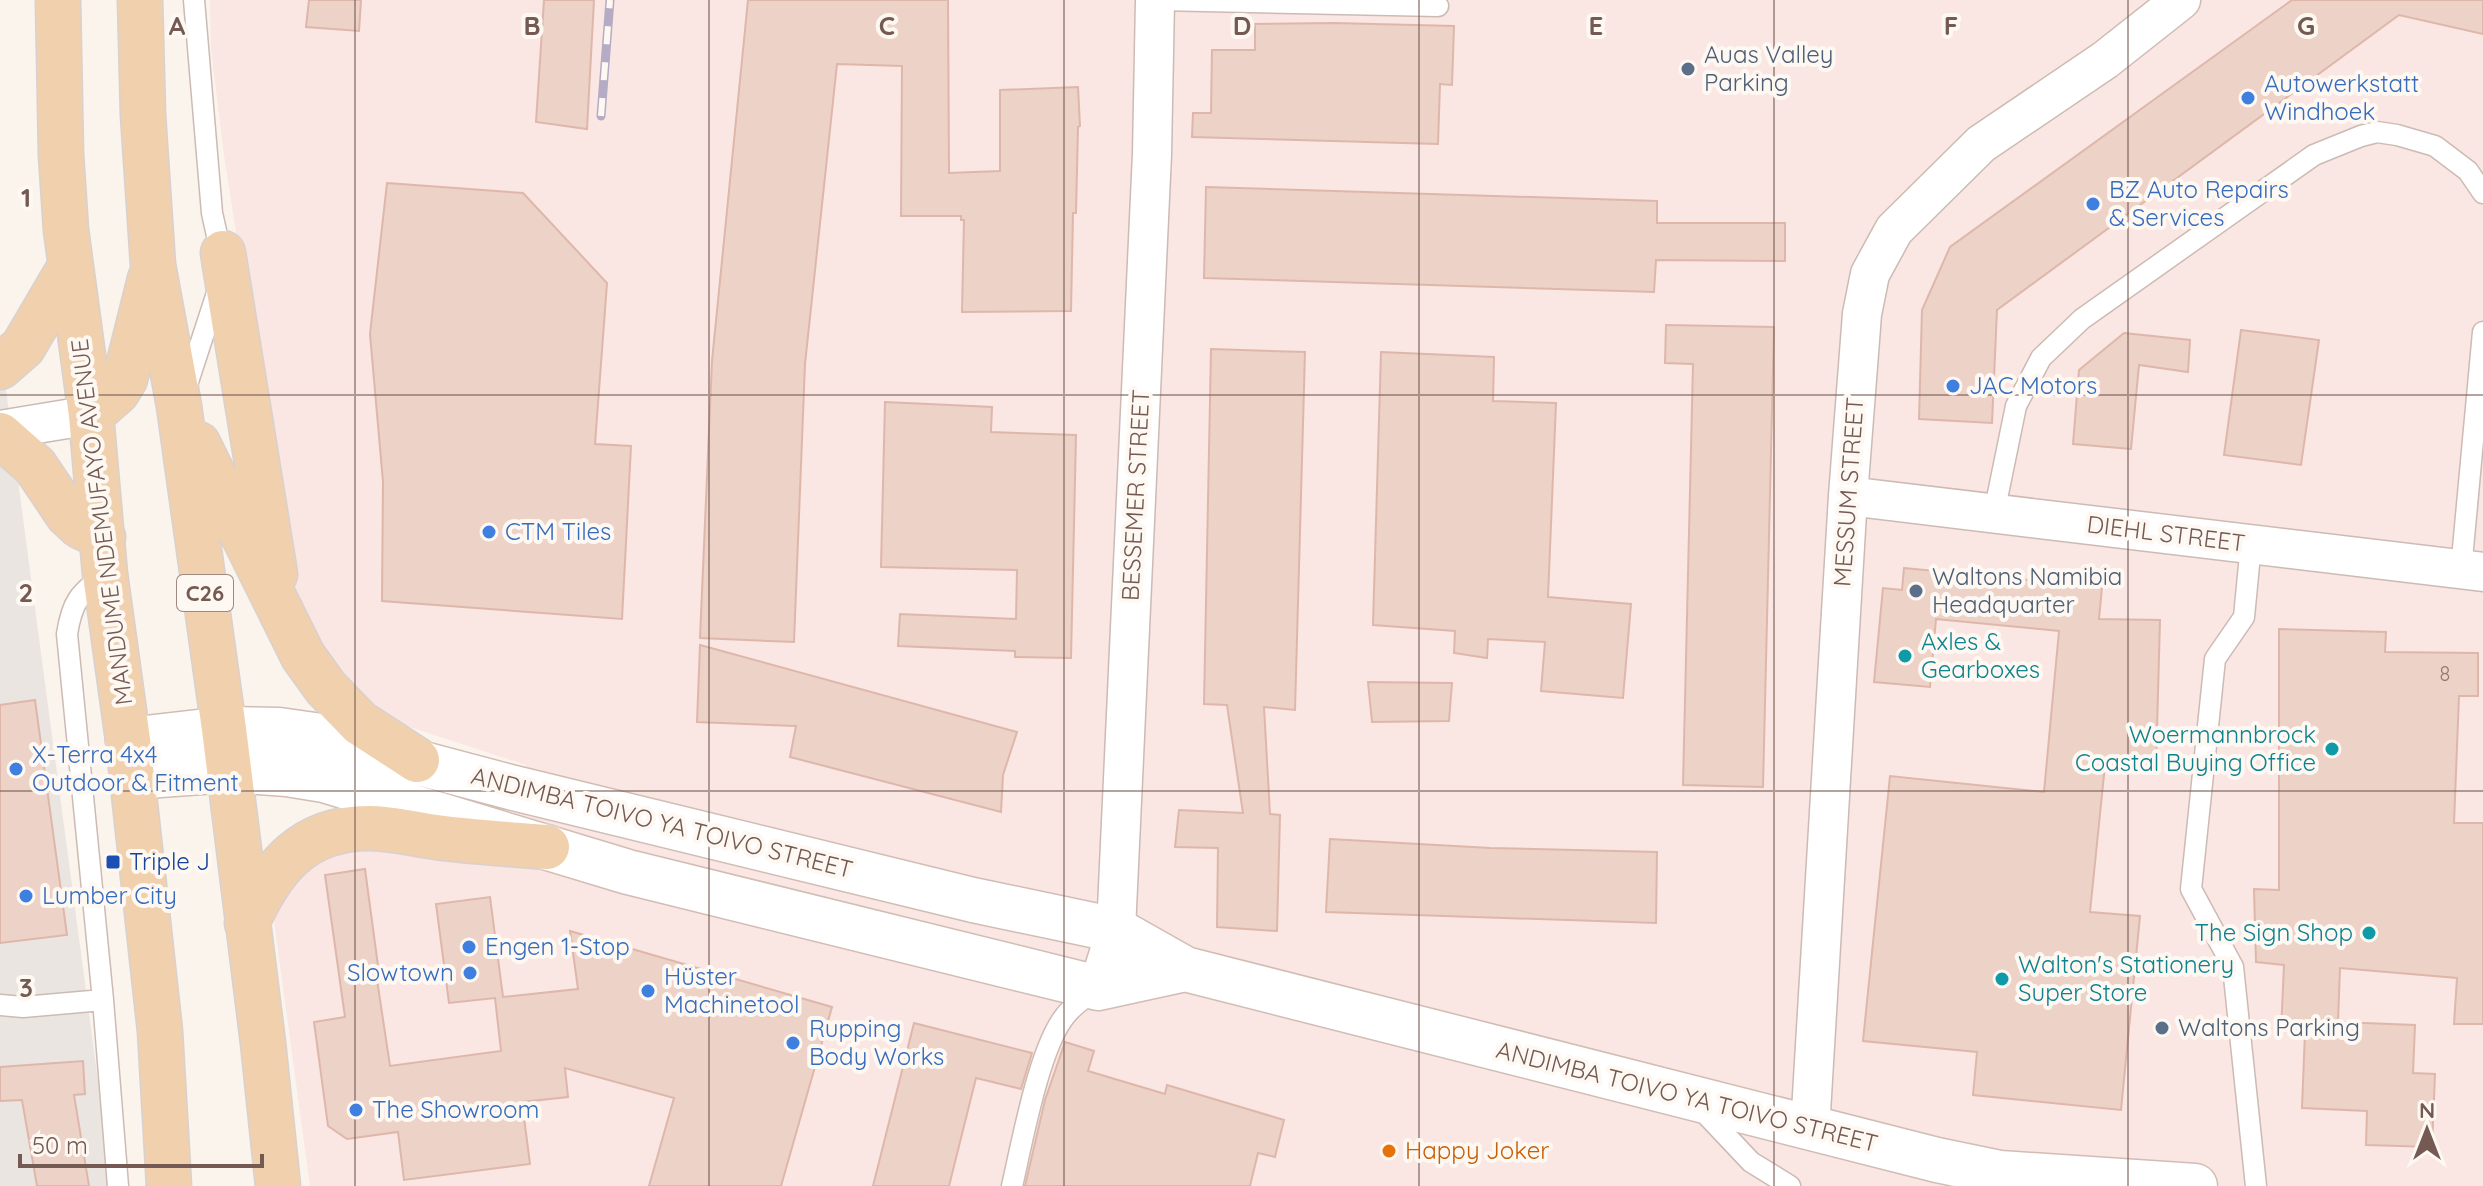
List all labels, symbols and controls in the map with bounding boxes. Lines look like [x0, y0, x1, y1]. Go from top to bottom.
text: A [169, 9, 186, 42]
text: B [523, 9, 541, 42]
text: C [879, 9, 895, 42]
text: D [1233, 9, 1251, 42]
text: E [1589, 9, 1603, 42]
text: F [1944, 9, 1958, 42]
text: G [2297, 9, 2315, 42]
place label: Auas Valley Parking [1704, 39, 1833, 97]
marker: Auas Valley Parking [1679, 60, 1697, 78]
place label: Autowerkstatt Windhoek [2264, 68, 2419, 126]
marker: Autowerkstatt Windhoek [2239, 89, 2257, 107]
place label: BZ Auto Repairs & Services [2109, 174, 2289, 232]
text: 1 [21, 181, 31, 214]
marker: BZ Auto Repairs & Services [2084, 195, 2102, 213]
street label: MANDUME NDEMUFAYO AVENUE [64, 337, 138, 707]
place label: JAC Motors [1969, 370, 2097, 400]
marker: JAC Motors [1944, 377, 1962, 395]
street label: BESSEMER STREET [1114, 388, 1156, 601]
street label: MESSUM STREET [1826, 396, 1870, 588]
street label: DIEHL STREET [2085, 508, 2247, 558]
place label: CTM Tiles [505, 516, 611, 546]
marker: CTM Tiles [480, 523, 498, 541]
place label: Waltons Namibia Headquarter [1932, 561, 2122, 619]
road number: C26 [177, 575, 233, 611]
text: 2 [19, 576, 33, 609]
marker: Waltons Namibia Headquarter [1907, 582, 1925, 600]
place label: Axles & Gearboxes [1921, 626, 2040, 684]
marker: Axles & Gearboxes [1896, 647, 1914, 665]
house number: 8 [2440, 661, 2450, 686]
place label: Woermannbrock Coastal Buying Office [2075, 719, 2316, 777]
place label: X-Terra 4x4 Outdoor & Fitment [32, 739, 239, 797]
marker: Woermannbrock Coastal Buying Office [2323, 740, 2341, 758]
marker: X-Terra 4x4 Outdoor & Fitment [7, 760, 25, 778]
street label: ANDIMBA TOIVO YA TOIVO STREET [468, 760, 856, 884]
place label: Triple J [129, 846, 210, 876]
marker: Triple J [104, 853, 122, 871]
place label: Lumber City [42, 880, 177, 910]
marker: Lumber City [17, 887, 35, 905]
place label: The Sign Shop [2195, 917, 2353, 947]
marker: The Sign Shop [2360, 924, 2378, 942]
place label: Engen 1-Stop [485, 931, 630, 961]
marker: Engen 1-Stop [460, 938, 478, 956]
place label: Walton's Stationery Super Store [2018, 949, 2234, 1007]
place label: Slowtown [347, 957, 454, 987]
place label: Hüster Machinetool [664, 961, 800, 1019]
marker: Slowtown [461, 964, 479, 982]
marker: Walton's Stationery Super Store [1993, 970, 2011, 988]
text: 3 [19, 971, 33, 1004]
marker: Hüster Machinetool [639, 982, 657, 1000]
place label: Waltons Parking [2178, 1012, 2360, 1042]
place label: Rupping Body Works [809, 1013, 944, 1071]
marker: Waltons Parking [2153, 1019, 2171, 1037]
marker: Rupping Body Works [784, 1034, 802, 1052]
street label: ANDIMBA TOIVO YA TOIVO STREET [1493, 1034, 1881, 1158]
north arrow [2387, 1090, 2467, 1170]
place label: The Showroom [372, 1094, 540, 1124]
text: N [2419, 1096, 2435, 1124]
marker: The Showroom [347, 1101, 365, 1119]
scale bar [20, 1118, 262, 1168]
text: 50 m [32, 1130, 88, 1160]
place label: Happy Joker [1405, 1135, 1549, 1165]
marker: Happy Joker [1380, 1142, 1398, 1160]

